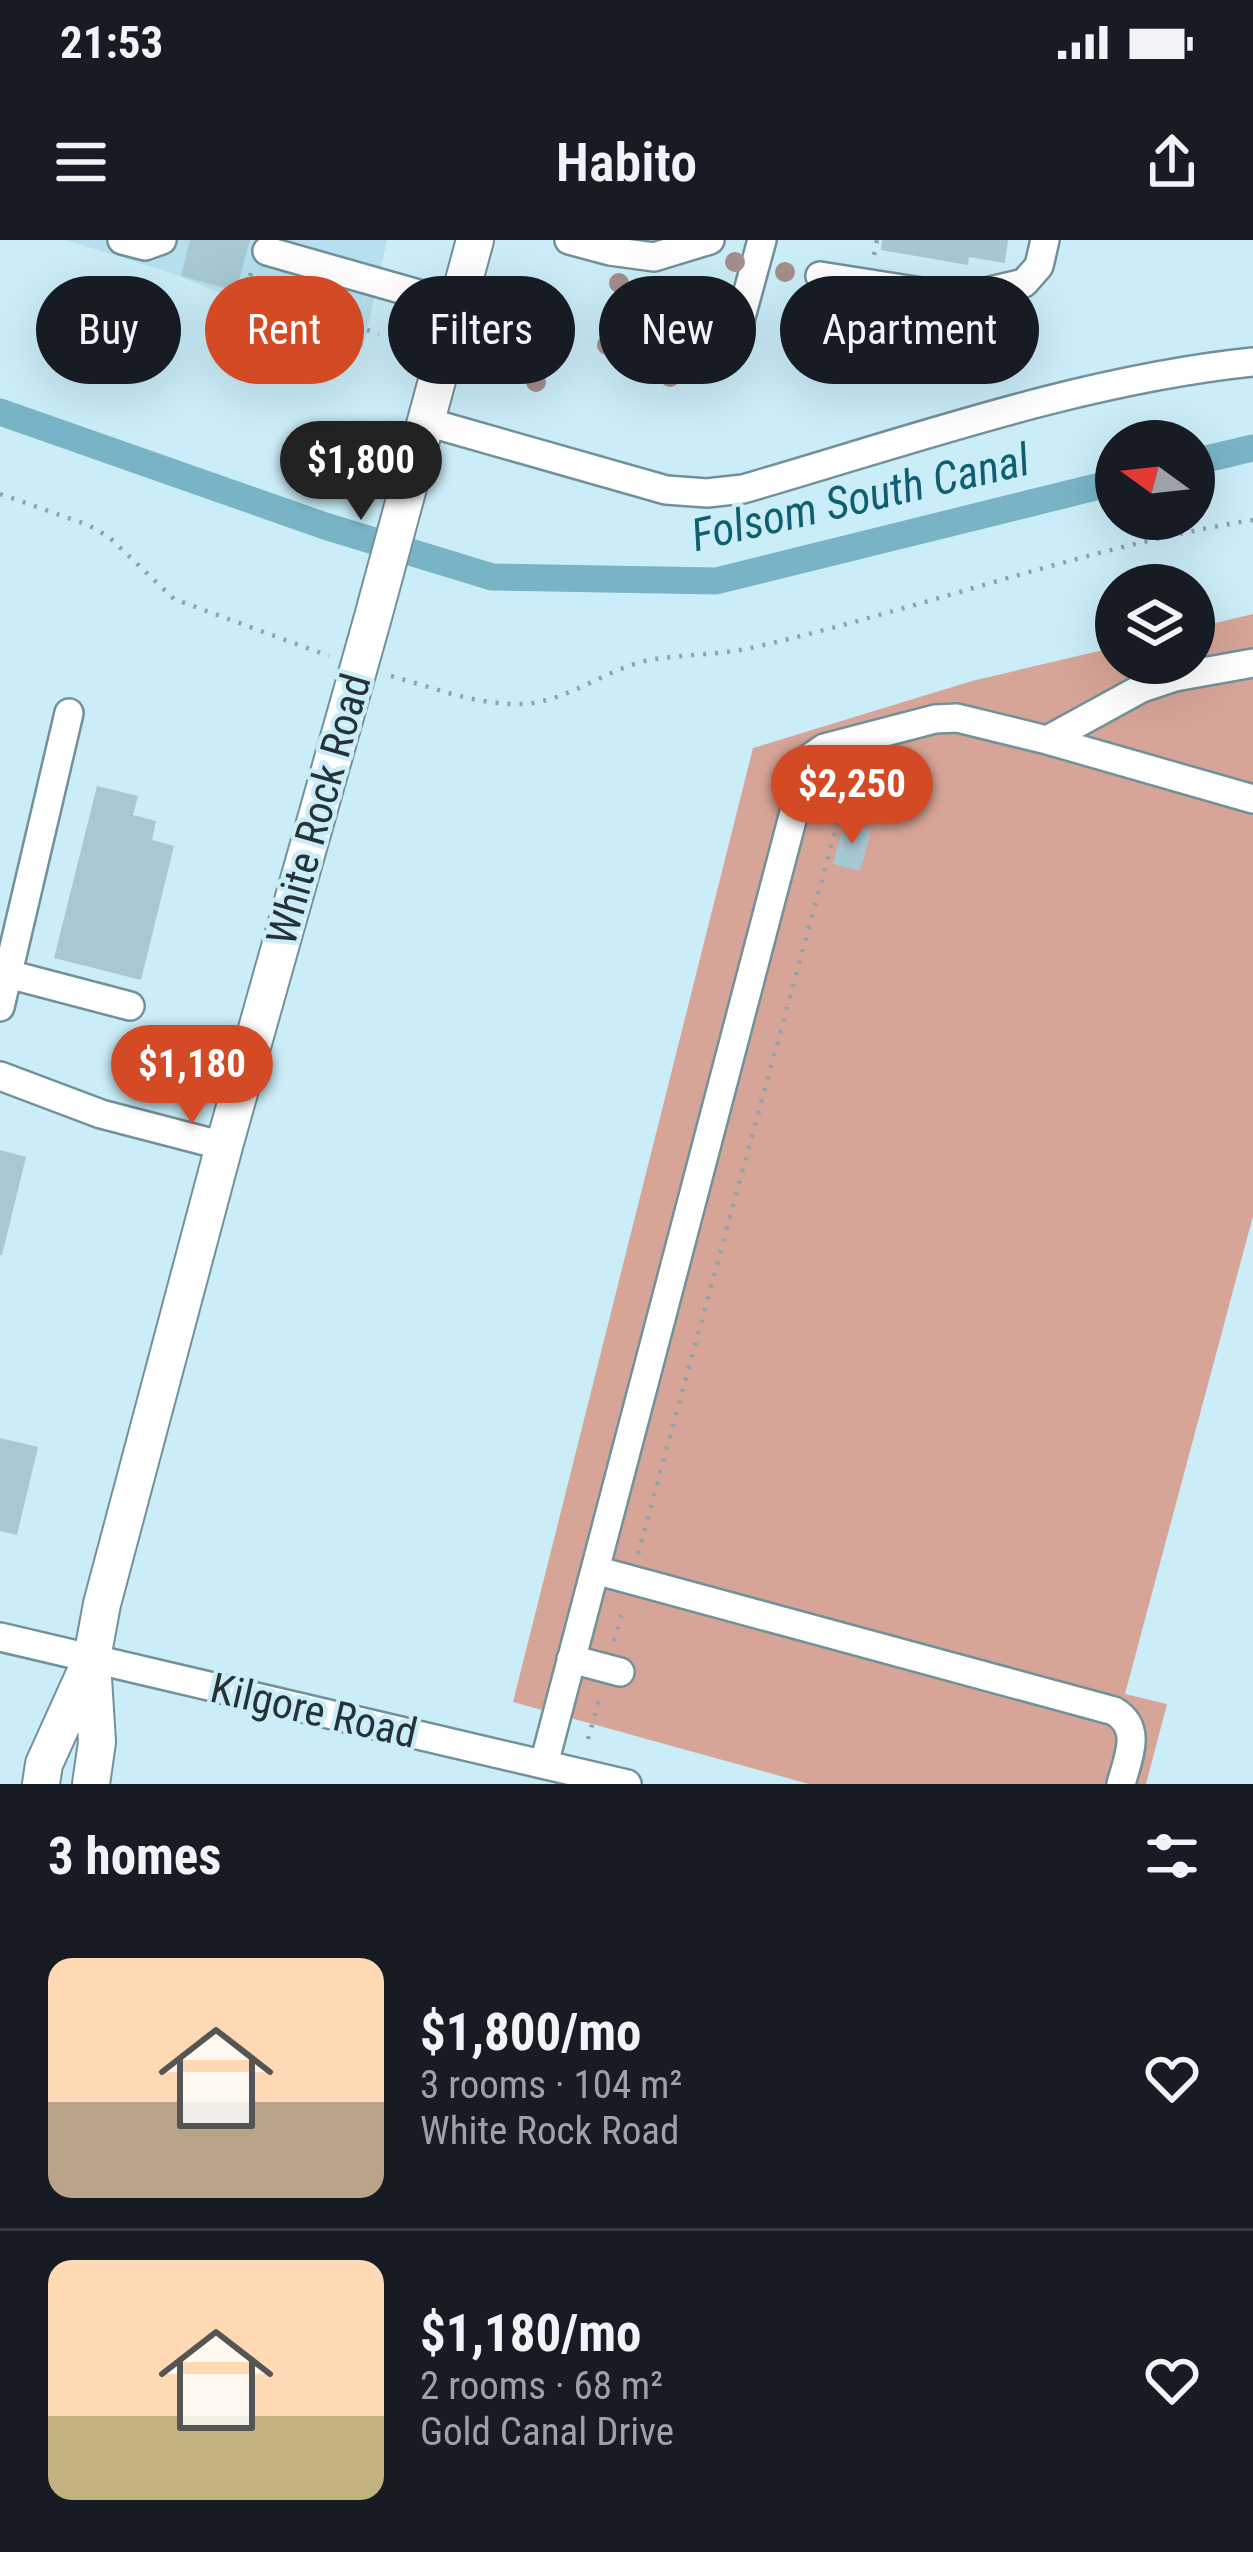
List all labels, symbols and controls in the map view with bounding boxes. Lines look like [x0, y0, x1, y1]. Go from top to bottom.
text: 21:53 [60, 16, 163, 69]
icon: menu [48, 129, 114, 195]
icon: share [1139, 129, 1205, 195]
text: Habito [556, 131, 697, 194]
chip: Buy [36, 276, 181, 384]
chip: Rent [205, 276, 364, 384]
chip: Filters [388, 276, 575, 384]
chip: New [599, 276, 756, 384]
chip: Apartment [780, 276, 1039, 384]
north arrow [1095, 420, 1215, 540]
map controls [1095, 420, 1215, 684]
pin: $1,800 [263, 421, 459, 523]
water label: Folsom South Canal [686, 433, 1035, 562]
text: $1,800 [307, 437, 415, 483]
button: layers [1095, 564, 1215, 684]
street label: White Rock Road [256, 668, 381, 950]
pin: $2,250 [754, 745, 950, 847]
text: $2,250 [798, 761, 906, 807]
pin: $1,180 [94, 1025, 290, 1127]
text: $1,180 [138, 1041, 246, 1087]
street label: Kilgore Road [206, 1663, 422, 1758]
icon: filters [1139, 1823, 1205, 1889]
text: 3 homes [48, 1827, 221, 1886]
text: $1,800/mo [420, 2003, 641, 2062]
icon: home [144, 2006, 288, 2150]
icon: heart [1139, 2045, 1205, 2111]
text: 3 rooms · 104 m² [420, 2062, 682, 2108]
text: White Rock Road [420, 2108, 679, 2154]
text: $1,180/mo [420, 2304, 641, 2363]
icon: home [144, 2308, 288, 2452]
icon: heart [1139, 2347, 1205, 2413]
text: 2 rooms · 68 m² [420, 2363, 663, 2409]
text: Gold Canal Drive [420, 2409, 674, 2455]

